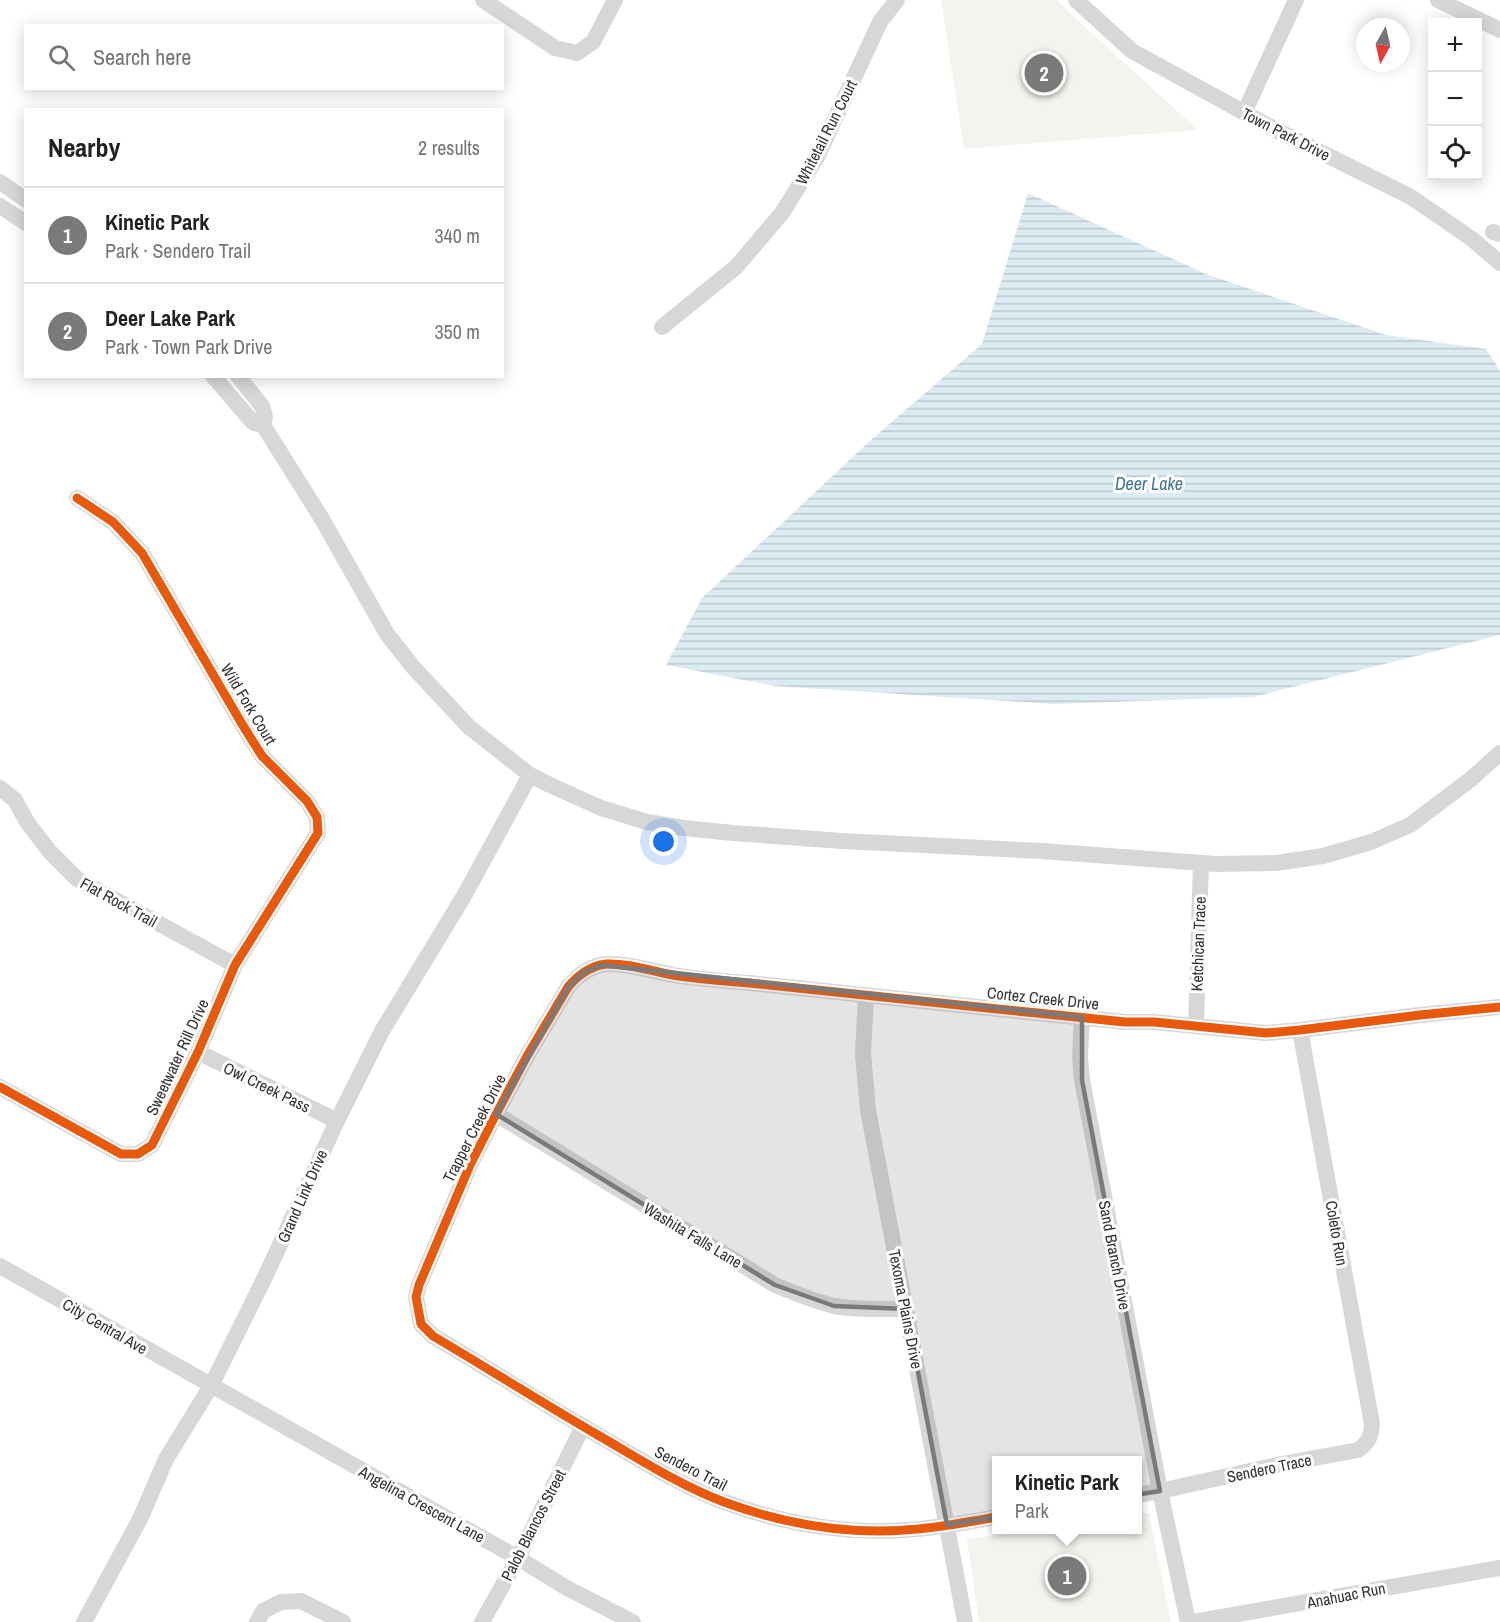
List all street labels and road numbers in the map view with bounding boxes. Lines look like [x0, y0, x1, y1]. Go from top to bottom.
street label: Whitetail Run Court [790, 75, 862, 188]
street label: Town Park Drive [1238, 102, 1334, 166]
street label: Wild Fork Court [216, 659, 282, 749]
street label: Flat Rock Trail [77, 872, 161, 932]
street label: Ketchican Trace [1185, 896, 1211, 992]
street label: Cortez Creek Drive [986, 981, 1100, 1015]
street label: Sweetwater Rill Drive [140, 995, 214, 1119]
street label: Owl Creek Pass [220, 1056, 314, 1118]
street label: Trapper Creek Drive [437, 1070, 511, 1186]
street label: Grand Link Drive [272, 1146, 332, 1246]
street label: Washita Falls Lane [640, 1197, 746, 1273]
street label: Sand Branch Drive [1094, 1198, 1136, 1312]
street label: Coleto Run [1320, 1199, 1354, 1267]
street label: Texoma Plains Drive [884, 1247, 928, 1371]
street label: City Central Ave [59, 1293, 151, 1359]
street label: Sendero Trail [651, 1440, 731, 1496]
street label: Sendero Trace [1225, 1448, 1313, 1488]
street label: Angelina Crescent Lane [354, 1460, 489, 1548]
street label: Palob Blancos Street [495, 1465, 571, 1585]
street label: Anahuac Run [1304, 1577, 1387, 1614]

